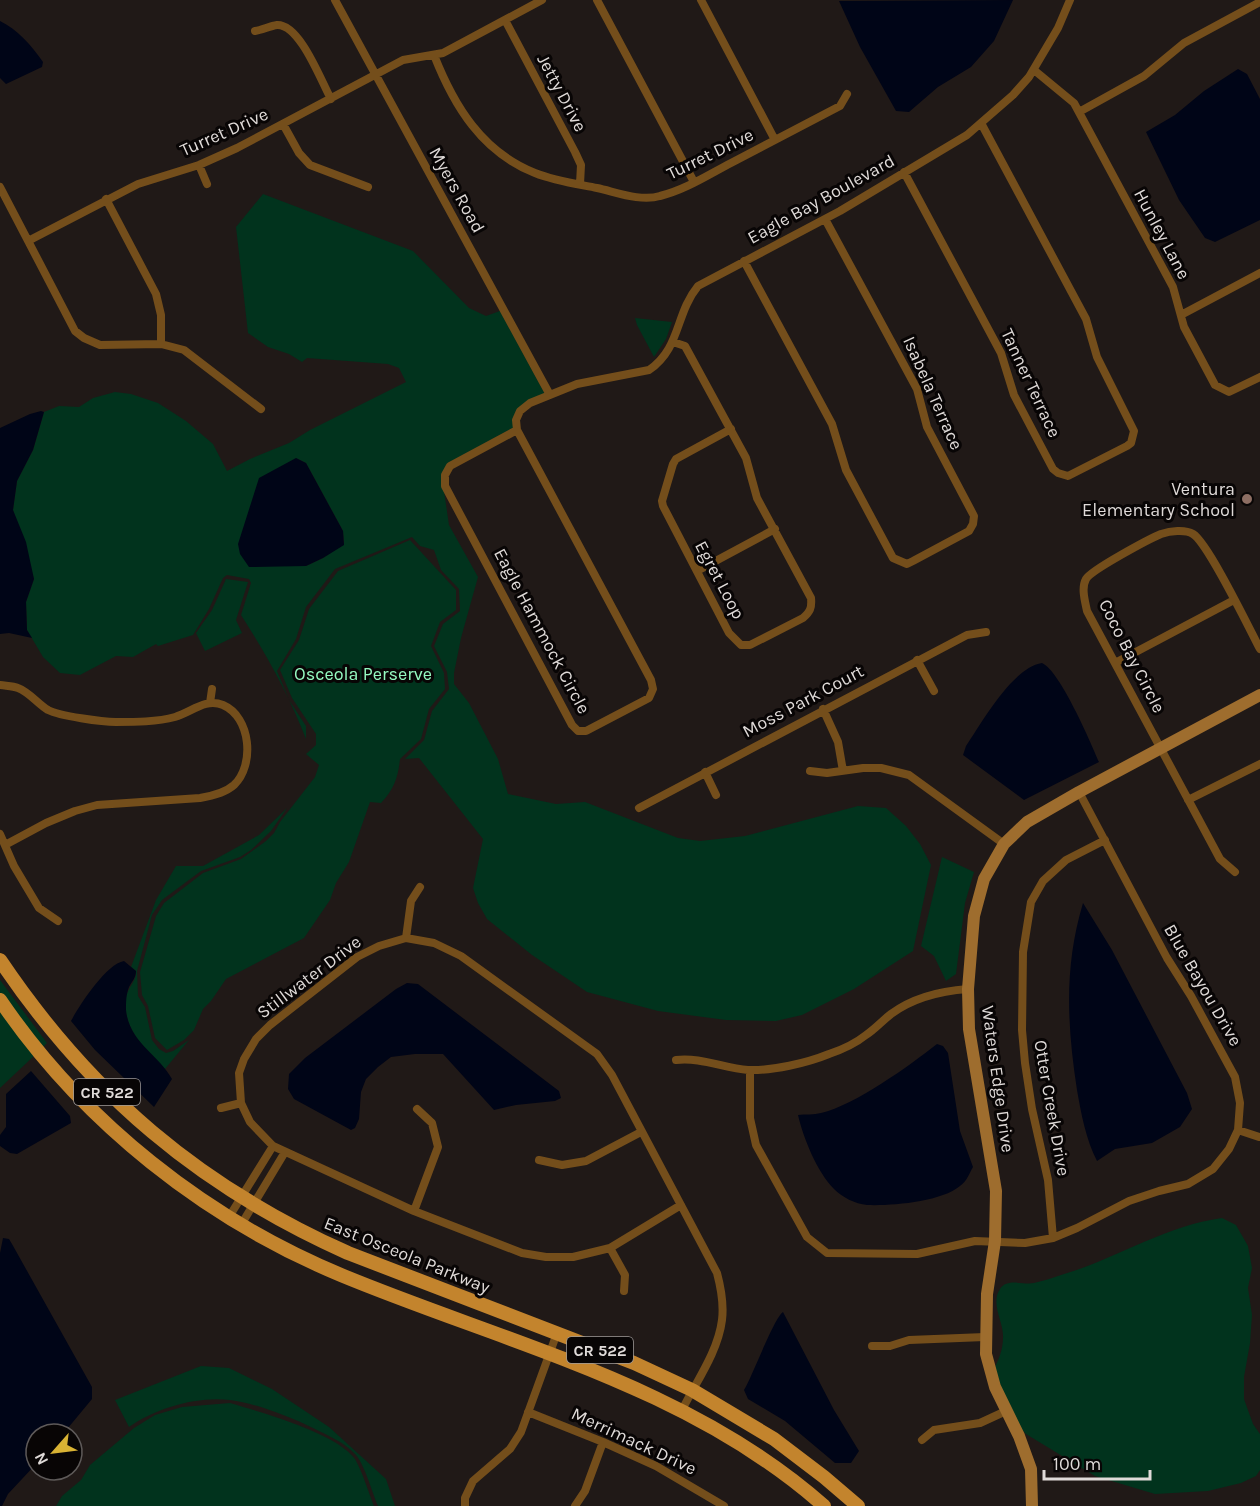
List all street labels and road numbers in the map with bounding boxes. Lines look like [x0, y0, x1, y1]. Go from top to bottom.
street label: Jetty Drive [532, 50, 592, 136]
street label: Turret Drive [177, 103, 271, 161]
street label: Turret Drive [663, 124, 757, 184]
street label: Myers Road [424, 143, 490, 237]
street label: Eagle Bay Boulevard [744, 149, 898, 249]
street label: Hunley Lane [1129, 185, 1195, 283]
street label: Tanner Terrace [996, 325, 1066, 441]
street label: Isabela Terrace [898, 333, 968, 453]
street label: Egret Loop [690, 537, 750, 623]
street label: Eagle Hammock Circle [489, 544, 595, 718]
street label: Coco Bay Circle [1094, 596, 1170, 716]
street label: Moss Park Court [739, 660, 868, 742]
street label: Blue Bayou Drive [1159, 920, 1247, 1050]
street label: Stillwater Drive [253, 931, 365, 1023]
street label: Waters Edge Drive [977, 1004, 1019, 1154]
street label: Otter Creek Drive [1029, 1038, 1075, 1178]
road number: CR 522 [74, 1079, 140, 1105]
street label: East Osceola Parkway [321, 1212, 494, 1299]
road number: CR 522 [567, 1337, 633, 1363]
street label: Merrimack Drive [568, 1402, 700, 1480]

